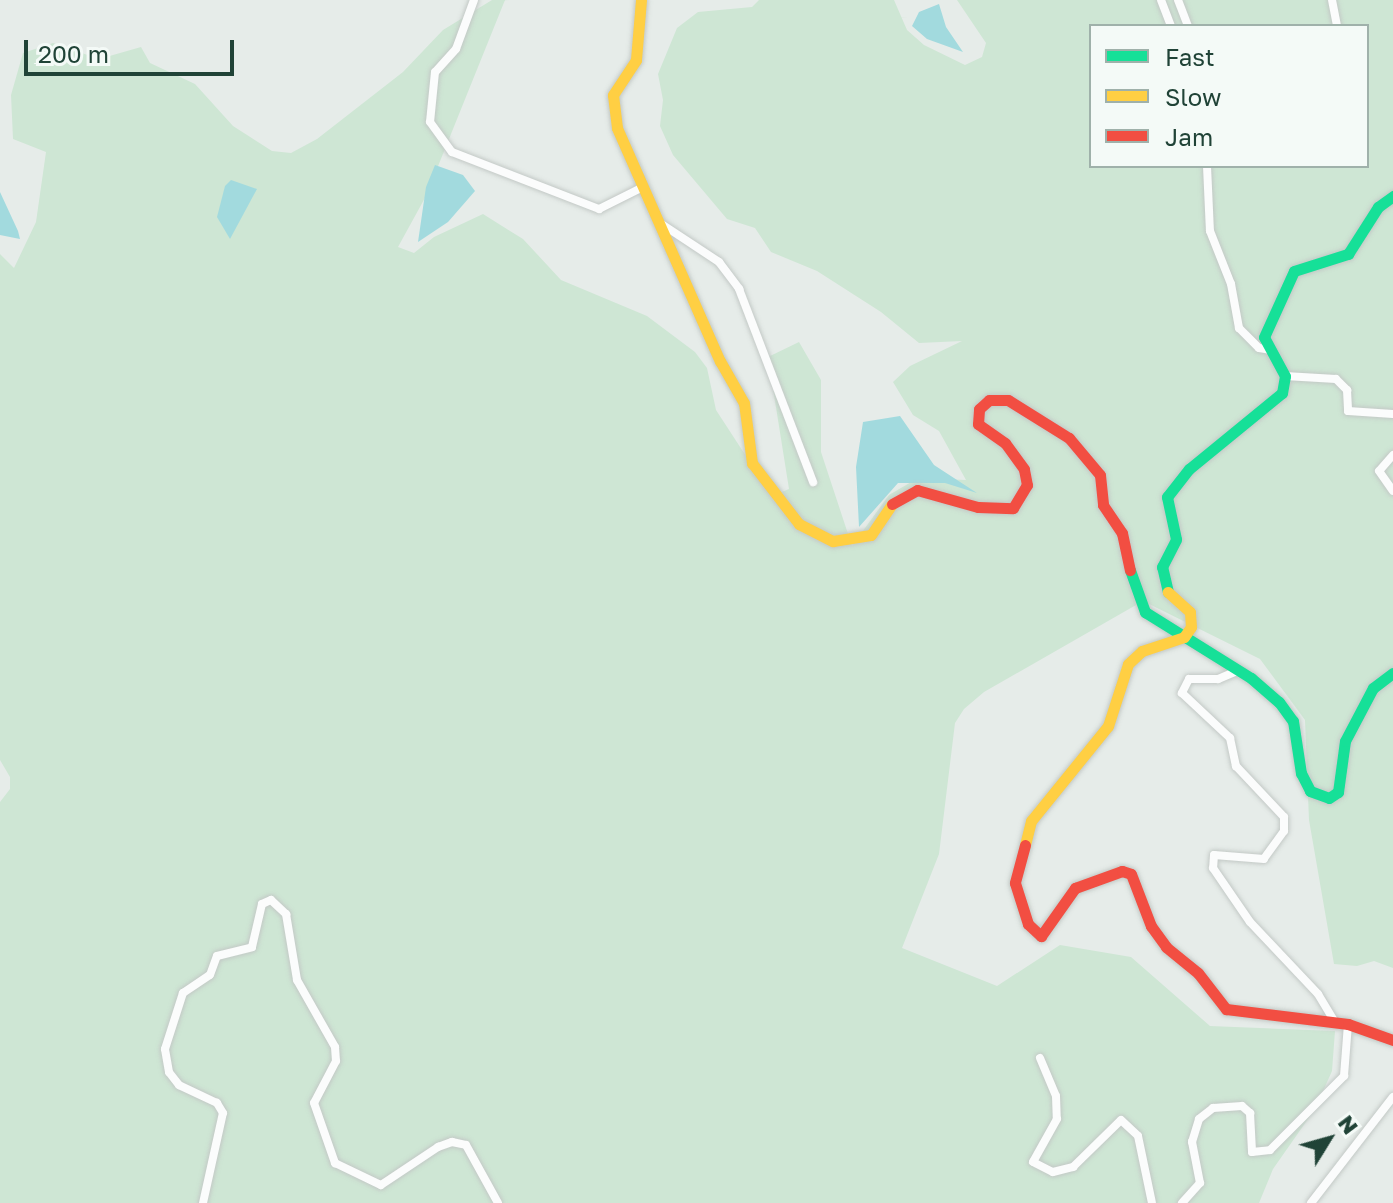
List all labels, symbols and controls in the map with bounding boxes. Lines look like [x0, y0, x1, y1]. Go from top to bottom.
scale bar [28, 24, 238, 74]
legend [1089, 24, 1369, 168]
text: 200 m [38, 39, 109, 68]
text: Fast [1165, 42, 1215, 71]
text: Slow [1165, 82, 1221, 111]
text: Jam [1165, 122, 1213, 151]
north arrow [1289, 1099, 1369, 1179]
text: N [1333, 1109, 1364, 1139]

